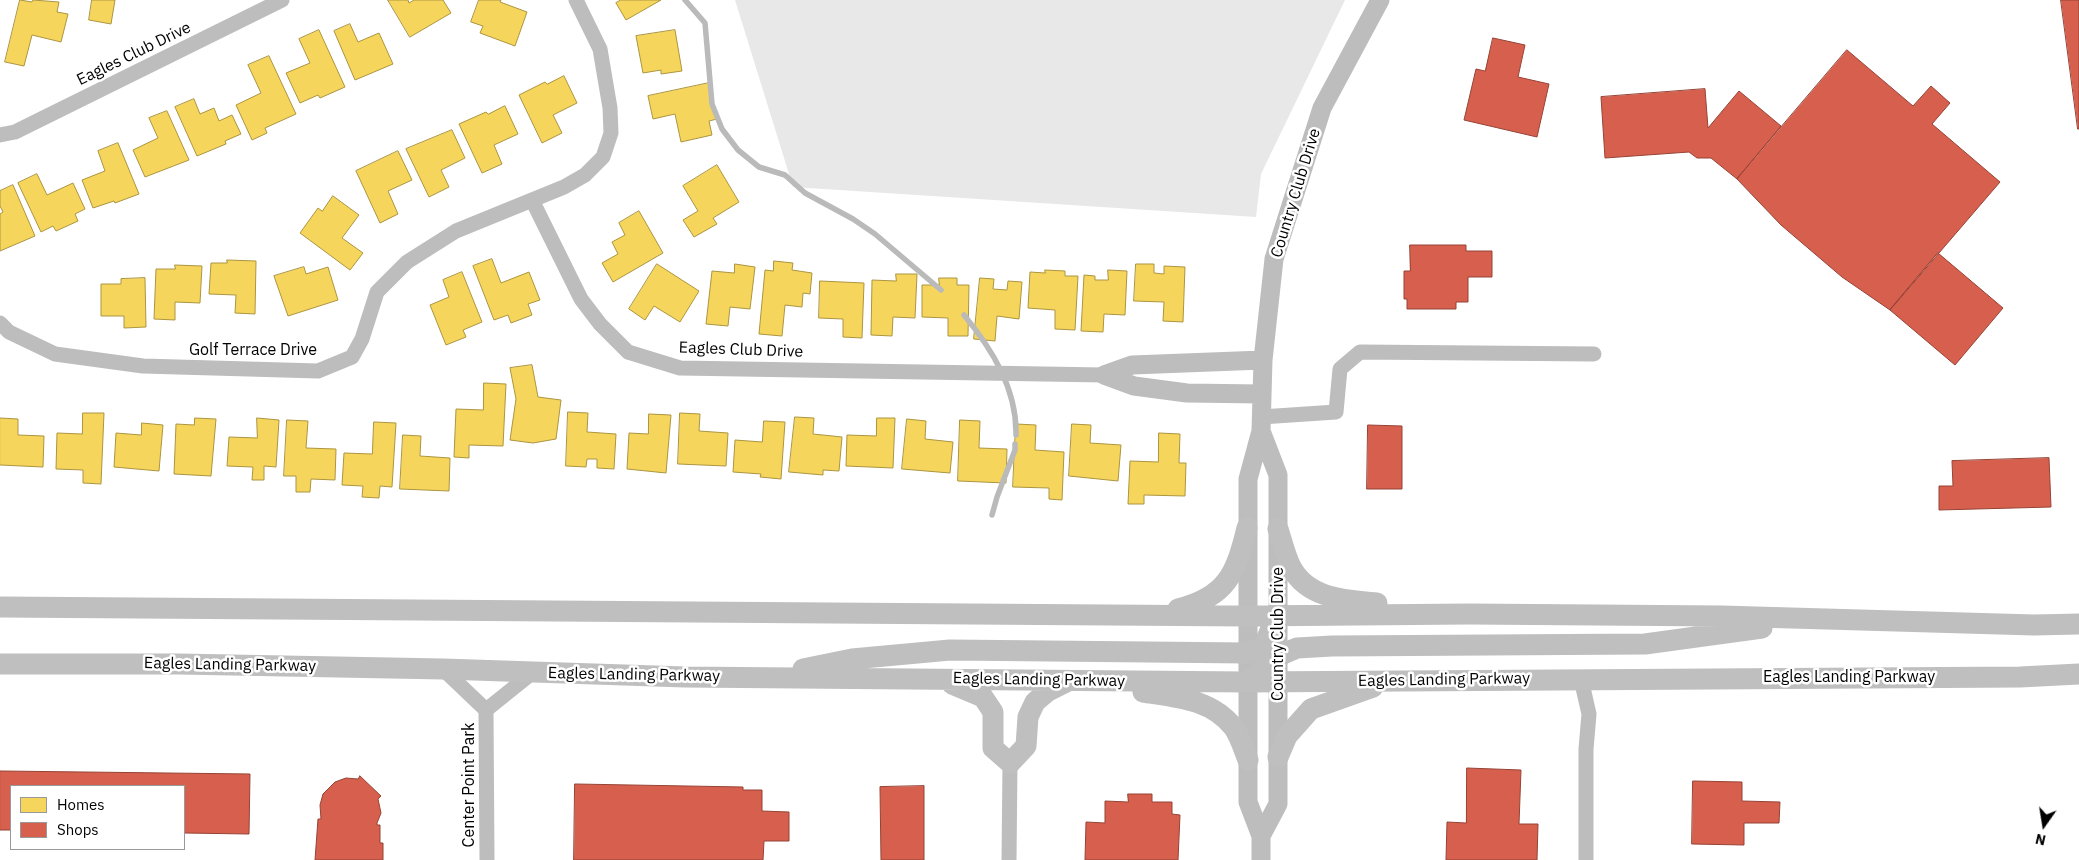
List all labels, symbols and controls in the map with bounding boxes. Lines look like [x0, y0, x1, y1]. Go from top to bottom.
street label: Eagles Club Drive [74, 18, 194, 90]
street label: Country Club Drive [1267, 126, 1325, 260]
street label: Eagles Club Drive [678, 338, 804, 362]
street label: Golf Terrace Drive [189, 340, 317, 360]
street label: Country Club Drive [1268, 567, 1288, 701]
street label: Eagles Landing Parkway [144, 654, 316, 676]
street label: Eagles Landing Parkway [548, 664, 720, 686]
street label: Eagles Landing Parkway [1763, 667, 1935, 687]
street label: Eagles Landing Parkway [953, 669, 1125, 691]
street label: Eagles Landing Parkway [1358, 669, 1530, 691]
street label: Center Point Park [459, 723, 479, 847]
legend [10, 785, 185, 850]
text: Homes [57, 795, 105, 814]
north arrow [2019, 800, 2069, 850]
text: Shops [57, 820, 99, 839]
text: N [2034, 830, 2048, 850]

